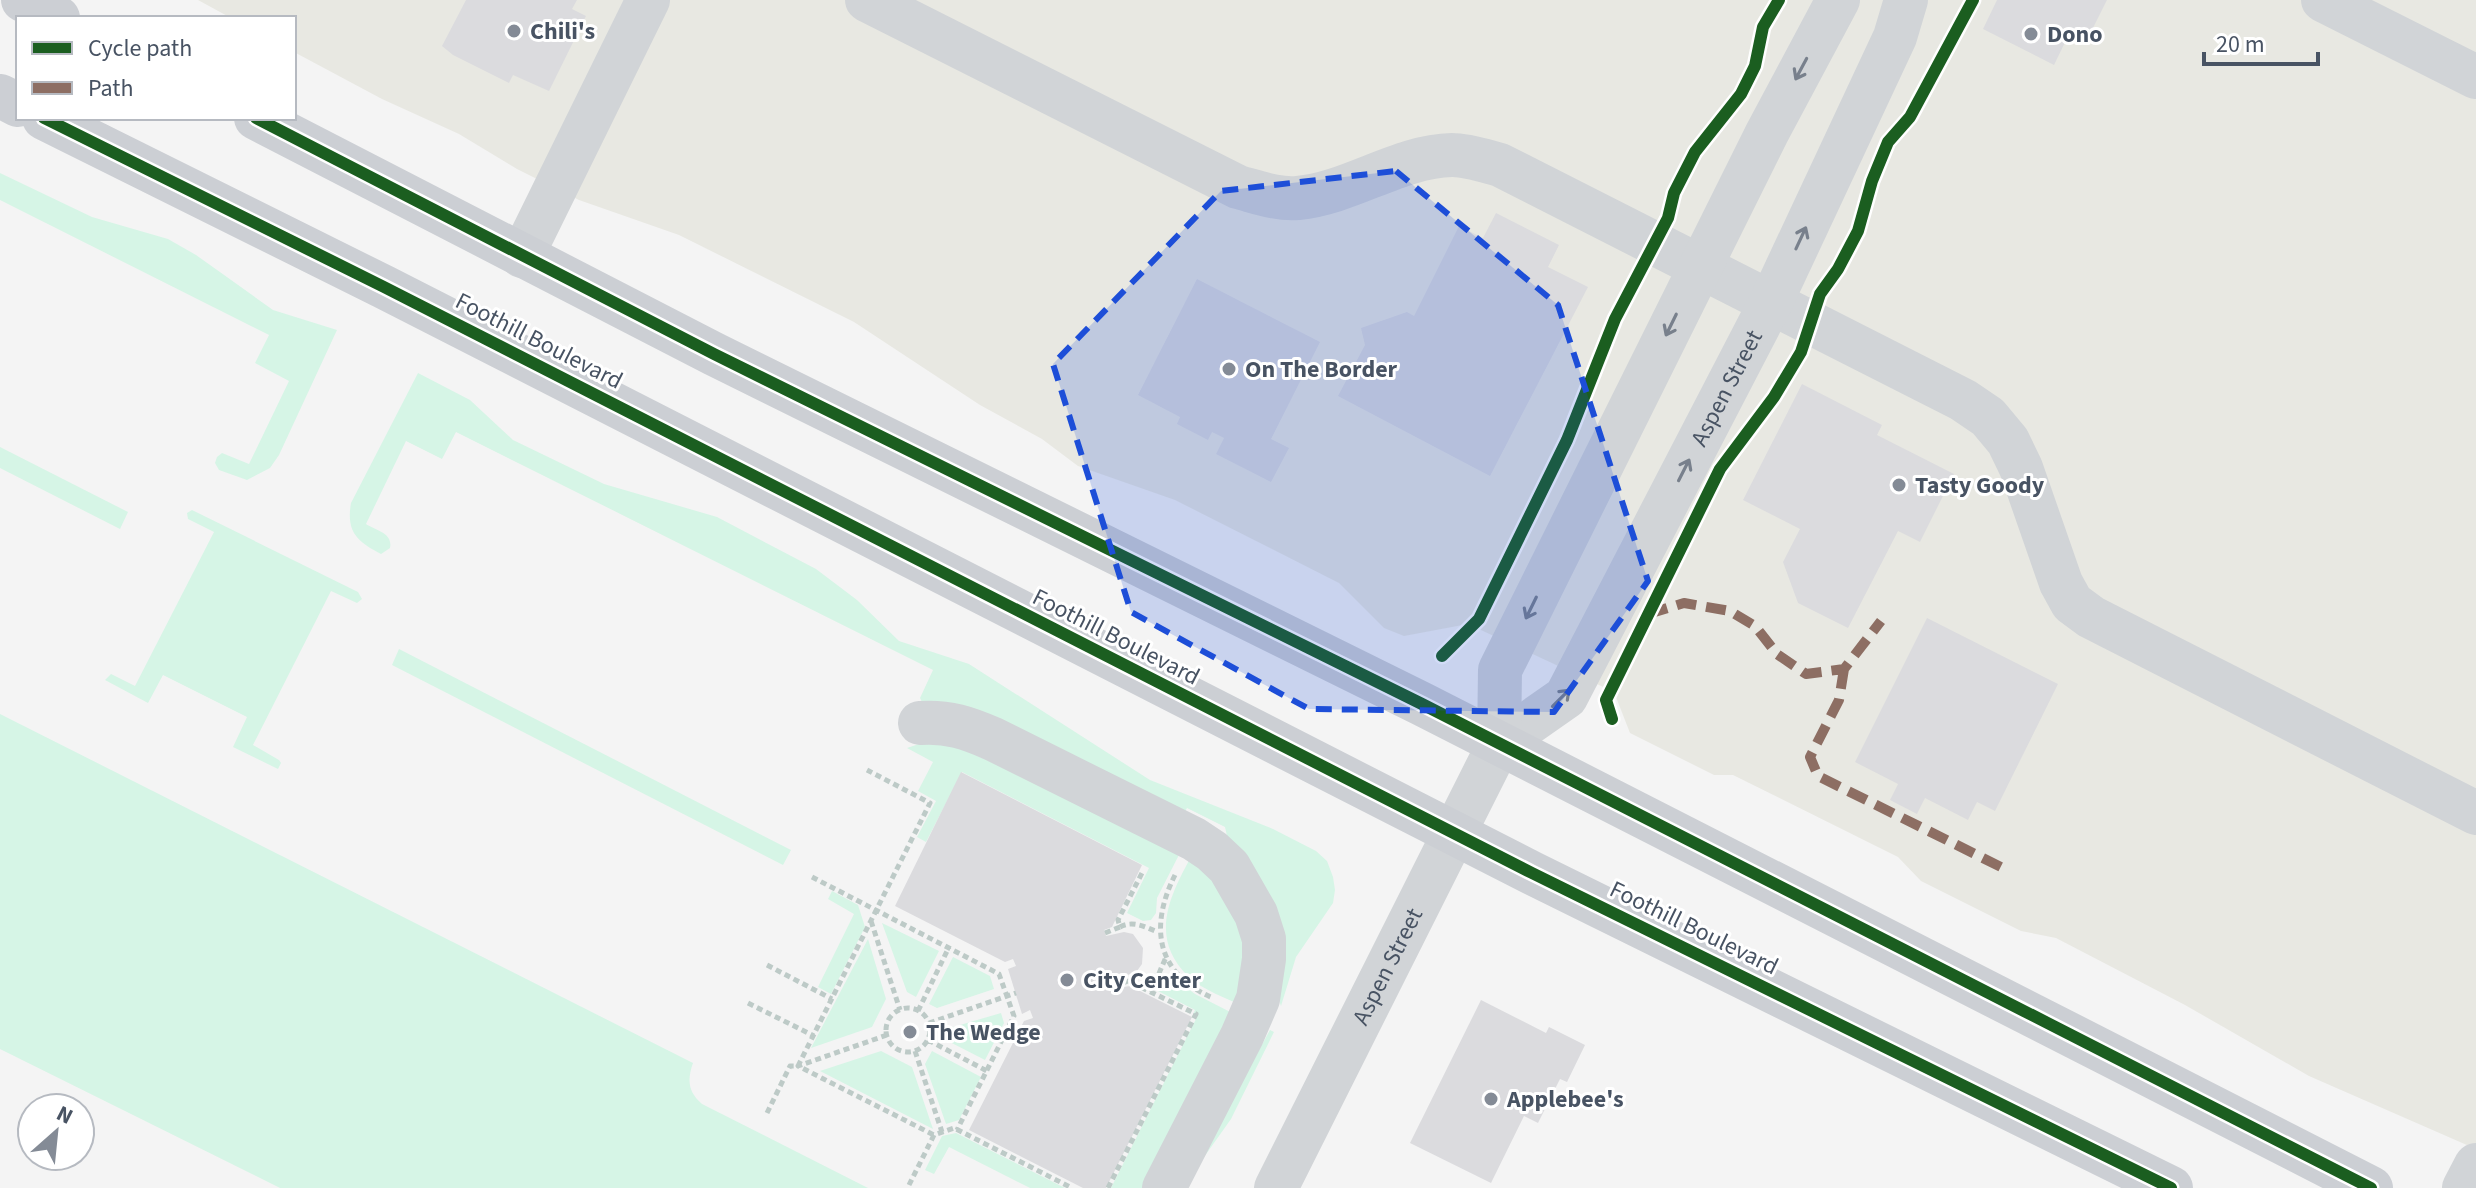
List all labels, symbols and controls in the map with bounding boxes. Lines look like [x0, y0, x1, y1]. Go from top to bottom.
place label: Chili's [530, 14, 595, 49]
legend [16, 16, 296, 120]
scale bar [2204, 16, 2318, 66]
place label: Dono [2047, 17, 2103, 52]
marker: Chili's [505, 22, 523, 40]
marker: Dono [2022, 25, 2040, 43]
text: 20 m [2216, 27, 2265, 62]
text: Cycle path [88, 31, 192, 66]
one-way arrow [1793, 56, 1809, 80]
text: Path [88, 71, 134, 106]
one-way arrow [1794, 226, 1809, 250]
street label: Foothill Boulevard [449, 284, 629, 398]
one-way arrow [1663, 313, 1678, 337]
street label: Aspen Street [1682, 324, 1771, 452]
place label: On The Border [1245, 352, 1398, 387]
marker: On The Border [1220, 360, 1238, 378]
one-way arrow [1677, 458, 1693, 482]
place label: Tasty Goody [1915, 468, 2045, 503]
marker: Tasty Goody [1890, 476, 1908, 494]
street label: Foothill Boulevard [1026, 580, 1206, 694]
one-way arrow [1522, 596, 1537, 619]
one-way arrow [1551, 688, 1571, 708]
street label: Foothill Boulevard [1604, 872, 1784, 984]
street label: Aspen Street [1343, 902, 1431, 1031]
place label: City Center [1083, 963, 1201, 998]
marker: City Center [1058, 971, 1076, 989]
place label: The Wedge [926, 1015, 1041, 1050]
marker: The Wedge [901, 1023, 919, 1041]
place label: Applebee's [1506, 1082, 1624, 1117]
marker: Applebee's [1482, 1090, 1500, 1108]
north arrow [16, 1092, 96, 1172]
text: N [51, 1097, 78, 1133]

